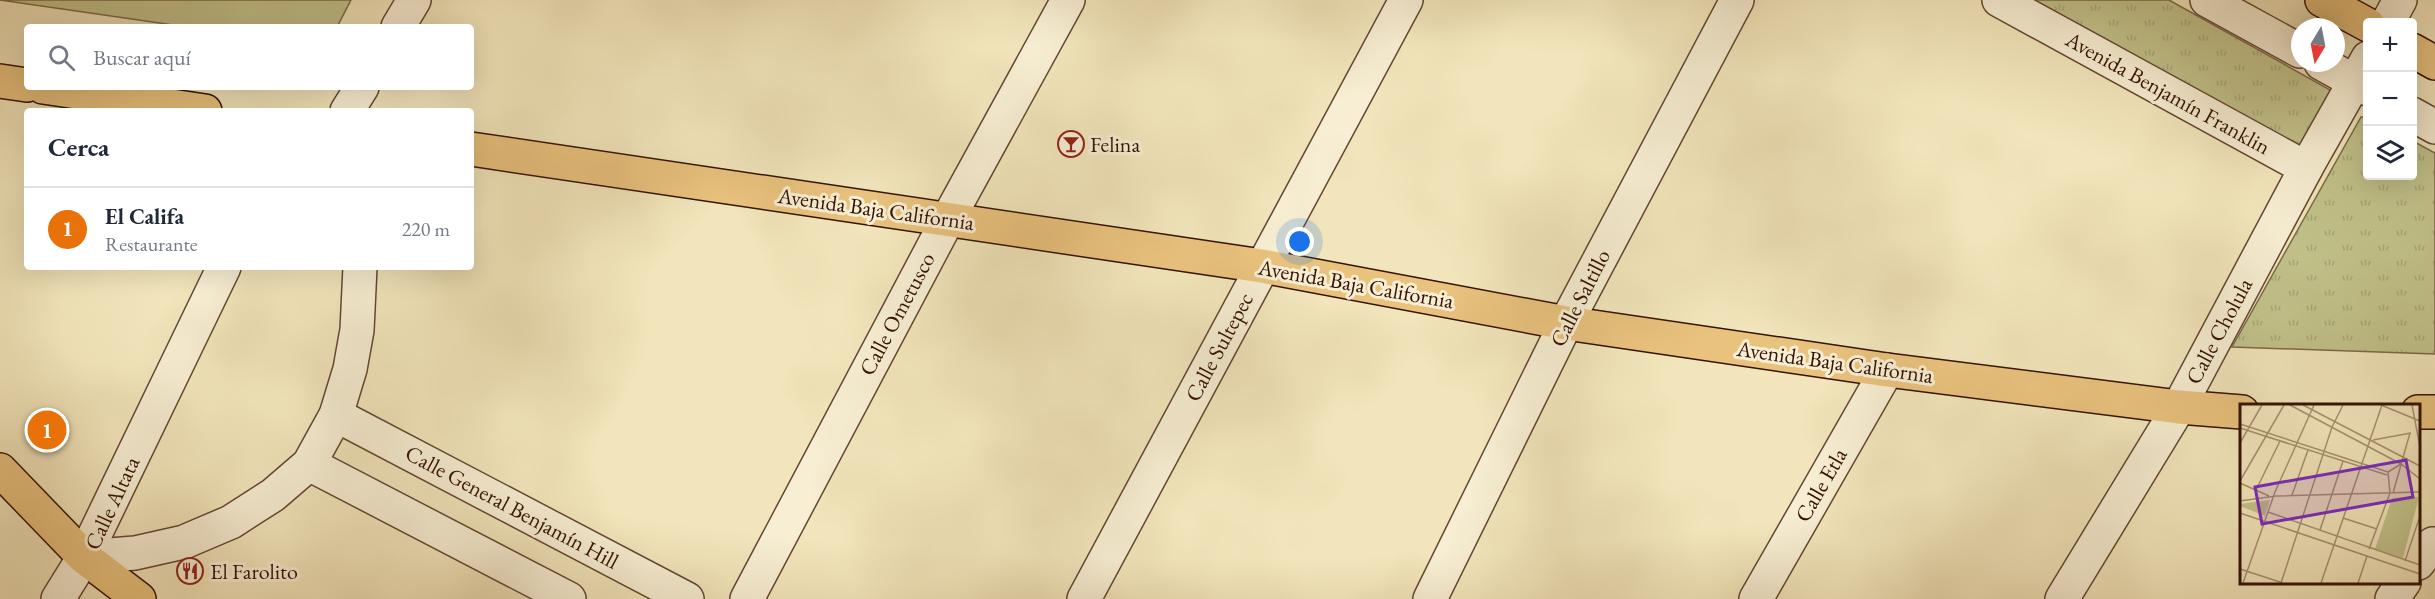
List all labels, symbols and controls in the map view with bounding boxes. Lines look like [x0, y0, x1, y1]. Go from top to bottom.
north arrow [2291, 18, 2345, 72]
map controls [2363, 18, 2417, 180]
button: + [2363, 18, 2417, 72]
search box [24, 24, 474, 90]
street label: Avenida Benjamín Franklin [2060, 24, 2276, 162]
icon: search [45, 41, 78, 74]
text: Buscar aquí [93, 43, 191, 72]
button: − [2363, 72, 2417, 126]
button: layers [2363, 126, 2417, 180]
bar icon: Felina [1056, 129, 1086, 159]
text: Cerca [48, 130, 109, 164]
place label: Felina [1090, 130, 1140, 159]
street label: Avenida Baja California [775, 181, 976, 237]
text: El Califa [105, 202, 184, 231]
text: 1 [62, 216, 73, 242]
text: 220 m [402, 216, 450, 242]
your location [1285, 227, 1314, 256]
text: Restaurante [105, 231, 198, 257]
street label: Calle Saltillo [1543, 244, 1617, 352]
street label: Calle Ometusco [852, 247, 942, 381]
street label: Avenida Baja California [1255, 252, 1456, 315]
street label: Calle Cholula [2179, 273, 2259, 389]
street label: Calle Sultepec [1178, 288, 1260, 406]
street label: Avenida Baja California [1734, 334, 1935, 390]
inset map [2240, 404, 2420, 584]
pin: 1 [28, 408, 66, 452]
street label: Calle General Benjamín Hill [400, 438, 624, 576]
street label: Calle Etla [1788, 443, 1854, 527]
street label: Calle Altata [78, 451, 146, 554]
restaurant icon: El Farolito [175, 556, 205, 586]
place label: El Farolito [210, 557, 298, 586]

